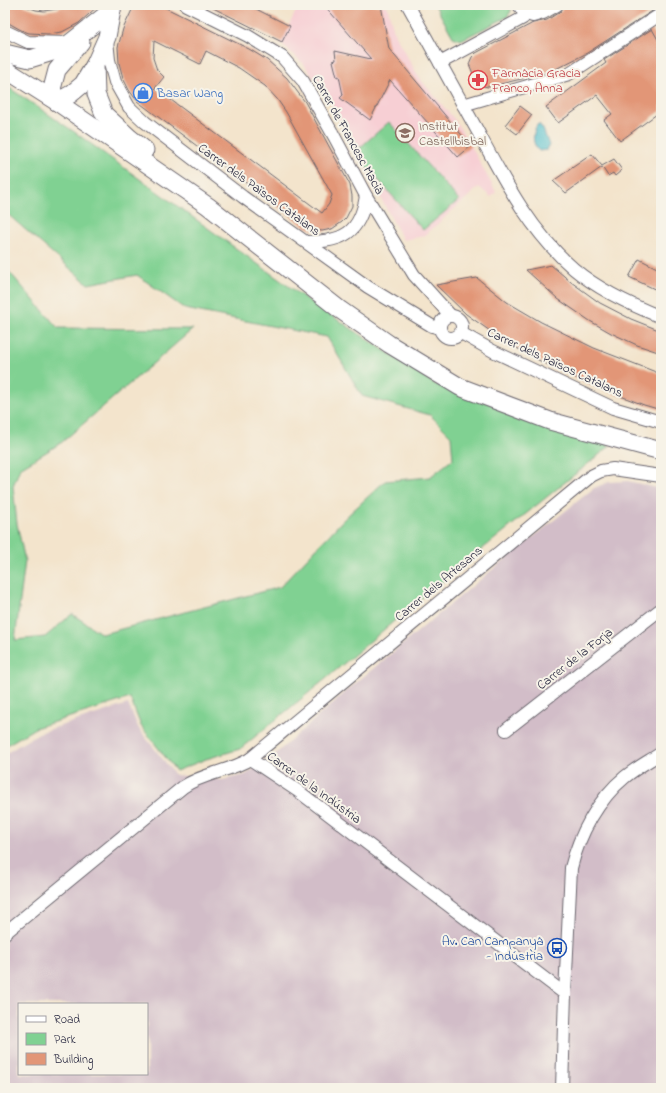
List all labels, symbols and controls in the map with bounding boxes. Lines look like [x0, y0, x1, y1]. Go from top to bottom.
place label: Farmàcia Gracia Franco, Anna [491, 64, 581, 98]
pharmacy icon: Farmàcia Gracia Franco, Anna [467, 69, 489, 91]
street label: Carrer de Francesc Macià [307, 72, 389, 198]
shop icon: Basar Wang [132, 82, 154, 104]
place label: Basar Wang [156, 84, 223, 104]
place label: Institut Castellbisbal [419, 117, 486, 151]
school or university icon: Institut Castellbisbal [394, 122, 416, 144]
street label: Carrer dels Països Catalans [194, 139, 325, 241]
street label: Carrer dels Països Catalans [484, 323, 626, 403]
street label: Carrer dels Artesans [391, 541, 487, 626]
street label: Carrer de la Forja [533, 623, 617, 695]
street label: Carrer de la Indústria [263, 747, 365, 829]
place label: Av. Can Campanyà - Indústria [442, 932, 543, 966]
bus stop icon: Av. Can Campanyà - Indústria [546, 937, 568, 959]
legend [18, 1003, 148, 1075]
text: Road [54, 1011, 80, 1029]
text: Park [54, 1031, 76, 1049]
text: Building [53, 1051, 93, 1070]

